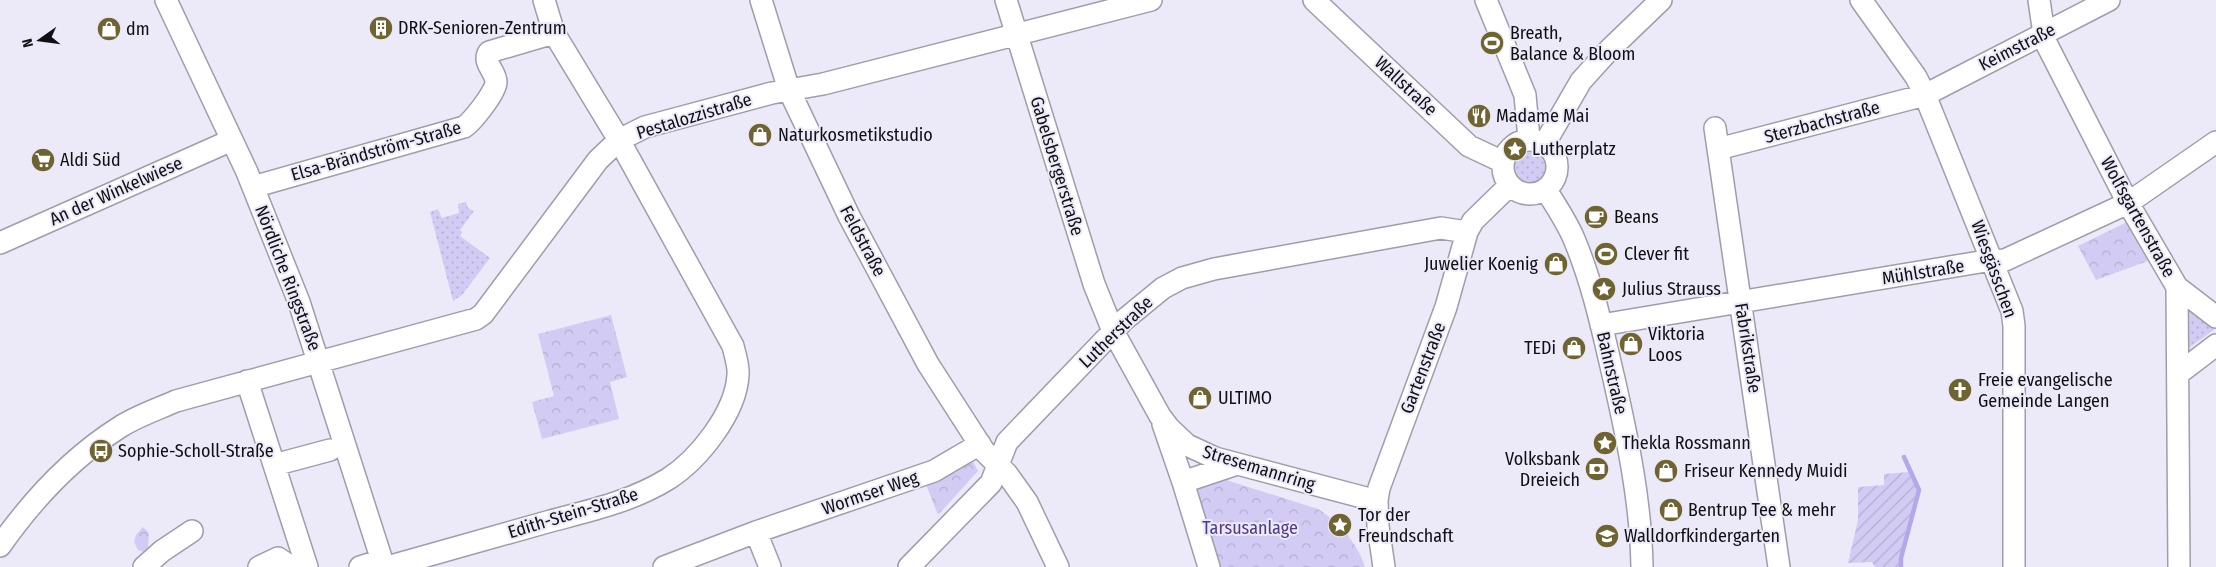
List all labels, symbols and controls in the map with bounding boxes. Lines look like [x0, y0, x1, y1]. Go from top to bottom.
north arrow [15, 15, 65, 65]
building icon: DRK-Senioren-Zentrum [368, 15, 394, 41]
shop icon: dm [96, 16, 122, 42]
place label: DRK-Senioren-Zentrum [398, 17, 567, 39]
place label: dm [126, 18, 150, 40]
street label: Keimstraße [1975, 18, 2059, 76]
place label: Breath, Balance & Bloom [1510, 22, 1635, 65]
sports icon: Breath, Balance & Bloom [1479, 30, 1505, 56]
text: N [19, 37, 37, 49]
street label: Wallstraße [1370, 51, 1442, 121]
street label: Pestalozzistraße [634, 88, 754, 144]
street label: Gabelsbergerstraße [1025, 94, 1089, 238]
street label: Sterzbachstraße [1762, 96, 1882, 148]
restaurant icon: Madame Mai [1466, 103, 1492, 129]
place label: Madame Mai [1496, 105, 1589, 127]
street label: Elsa-Brändström-Straße [288, 116, 464, 186]
shop icon: Naturkosmetikstudio [747, 122, 773, 148]
place label: Naturkosmetikstudio [778, 124, 933, 146]
place icon: Lutherplatz [1502, 136, 1528, 162]
place label: Lutherplatz [1532, 138, 1616, 160]
supermarket icon: Aldi Süd [30, 147, 56, 173]
place label: Aldi Süd [60, 149, 121, 171]
street label: An der Winkelwiese [46, 152, 186, 230]
street label: Wolfsgartenstraße [2096, 153, 2180, 281]
street label: Nördliche Ringstraße [250, 202, 326, 354]
street label: Feldstraße [835, 202, 891, 280]
cafe icon: Beans [1583, 204, 1609, 230]
place label: Beans [1614, 206, 1659, 228]
street label: Wiesgässchen [1966, 217, 2022, 321]
sports icon: Clever fit [1593, 241, 1619, 267]
place label: Clever fit [1624, 243, 1689, 265]
shop icon: Juwelier Koenig [1543, 251, 1569, 277]
place label: Juwelier Koenig [1424, 253, 1539, 275]
street label: Mühlstraße [1880, 255, 1966, 289]
place icon: Julius Strauss [1591, 276, 1617, 302]
place label: Julius Strauss [1622, 278, 1721, 300]
street label: Lutherstraße [1075, 291, 1158, 373]
street label: Fabrikstraße [1730, 301, 1766, 395]
street label: Gartenstraße [1396, 319, 1451, 417]
place label: Viktoria Loos [1648, 323, 1705, 366]
street label: Bahnstraße [1592, 329, 1632, 417]
shop icon: Viktoria Loos [1618, 331, 1644, 357]
shop icon: TEDi [1561, 335, 1587, 361]
place label: TEDi [1524, 337, 1556, 359]
place label: Freie evangelische Gemeinde Langen [1978, 369, 2113, 412]
church icon: Freie evangelische Gemeinde Langen [1947, 377, 1973, 403]
shop icon: ULTIMO [1187, 385, 1213, 411]
place label: ULTIMO [1218, 387, 1272, 409]
place icon: Thekla Rossmann [1592, 430, 1618, 456]
place label: Thekla Rossmann [1622, 432, 1751, 454]
bus stop icon: Sophie-Scholl-Straße [88, 438, 114, 464]
place label: Sophie-Scholl-Straße [118, 440, 274, 462]
street label: Stresemannring [1200, 440, 1318, 496]
place label: Volksbank Dreieich [1505, 448, 1581, 491]
bank icon: Volksbank Dreieich [1584, 456, 1610, 482]
shop icon: Friseur Kennedy Muidi [1653, 458, 1679, 484]
place label: Friseur Kennedy Muidi [1684, 460, 1847, 482]
street label: Wormser Weg [819, 466, 922, 520]
street label: Edith-Stein-Straße [505, 483, 641, 543]
shop icon: Bentrup Tee & mehr [1658, 497, 1684, 523]
place label: Bentrup Tee & mehr [1688, 499, 1836, 521]
place label: Tor der Freundschaft [1358, 504, 1454, 547]
place icon: Tor der Freundschaft [1327, 512, 1353, 538]
park label: Tarsusanlage [1202, 517, 1298, 539]
school or university icon: Walldorfkindergarten [1594, 523, 1620, 549]
place label: Walldorfkindergarten [1624, 525, 1780, 547]

